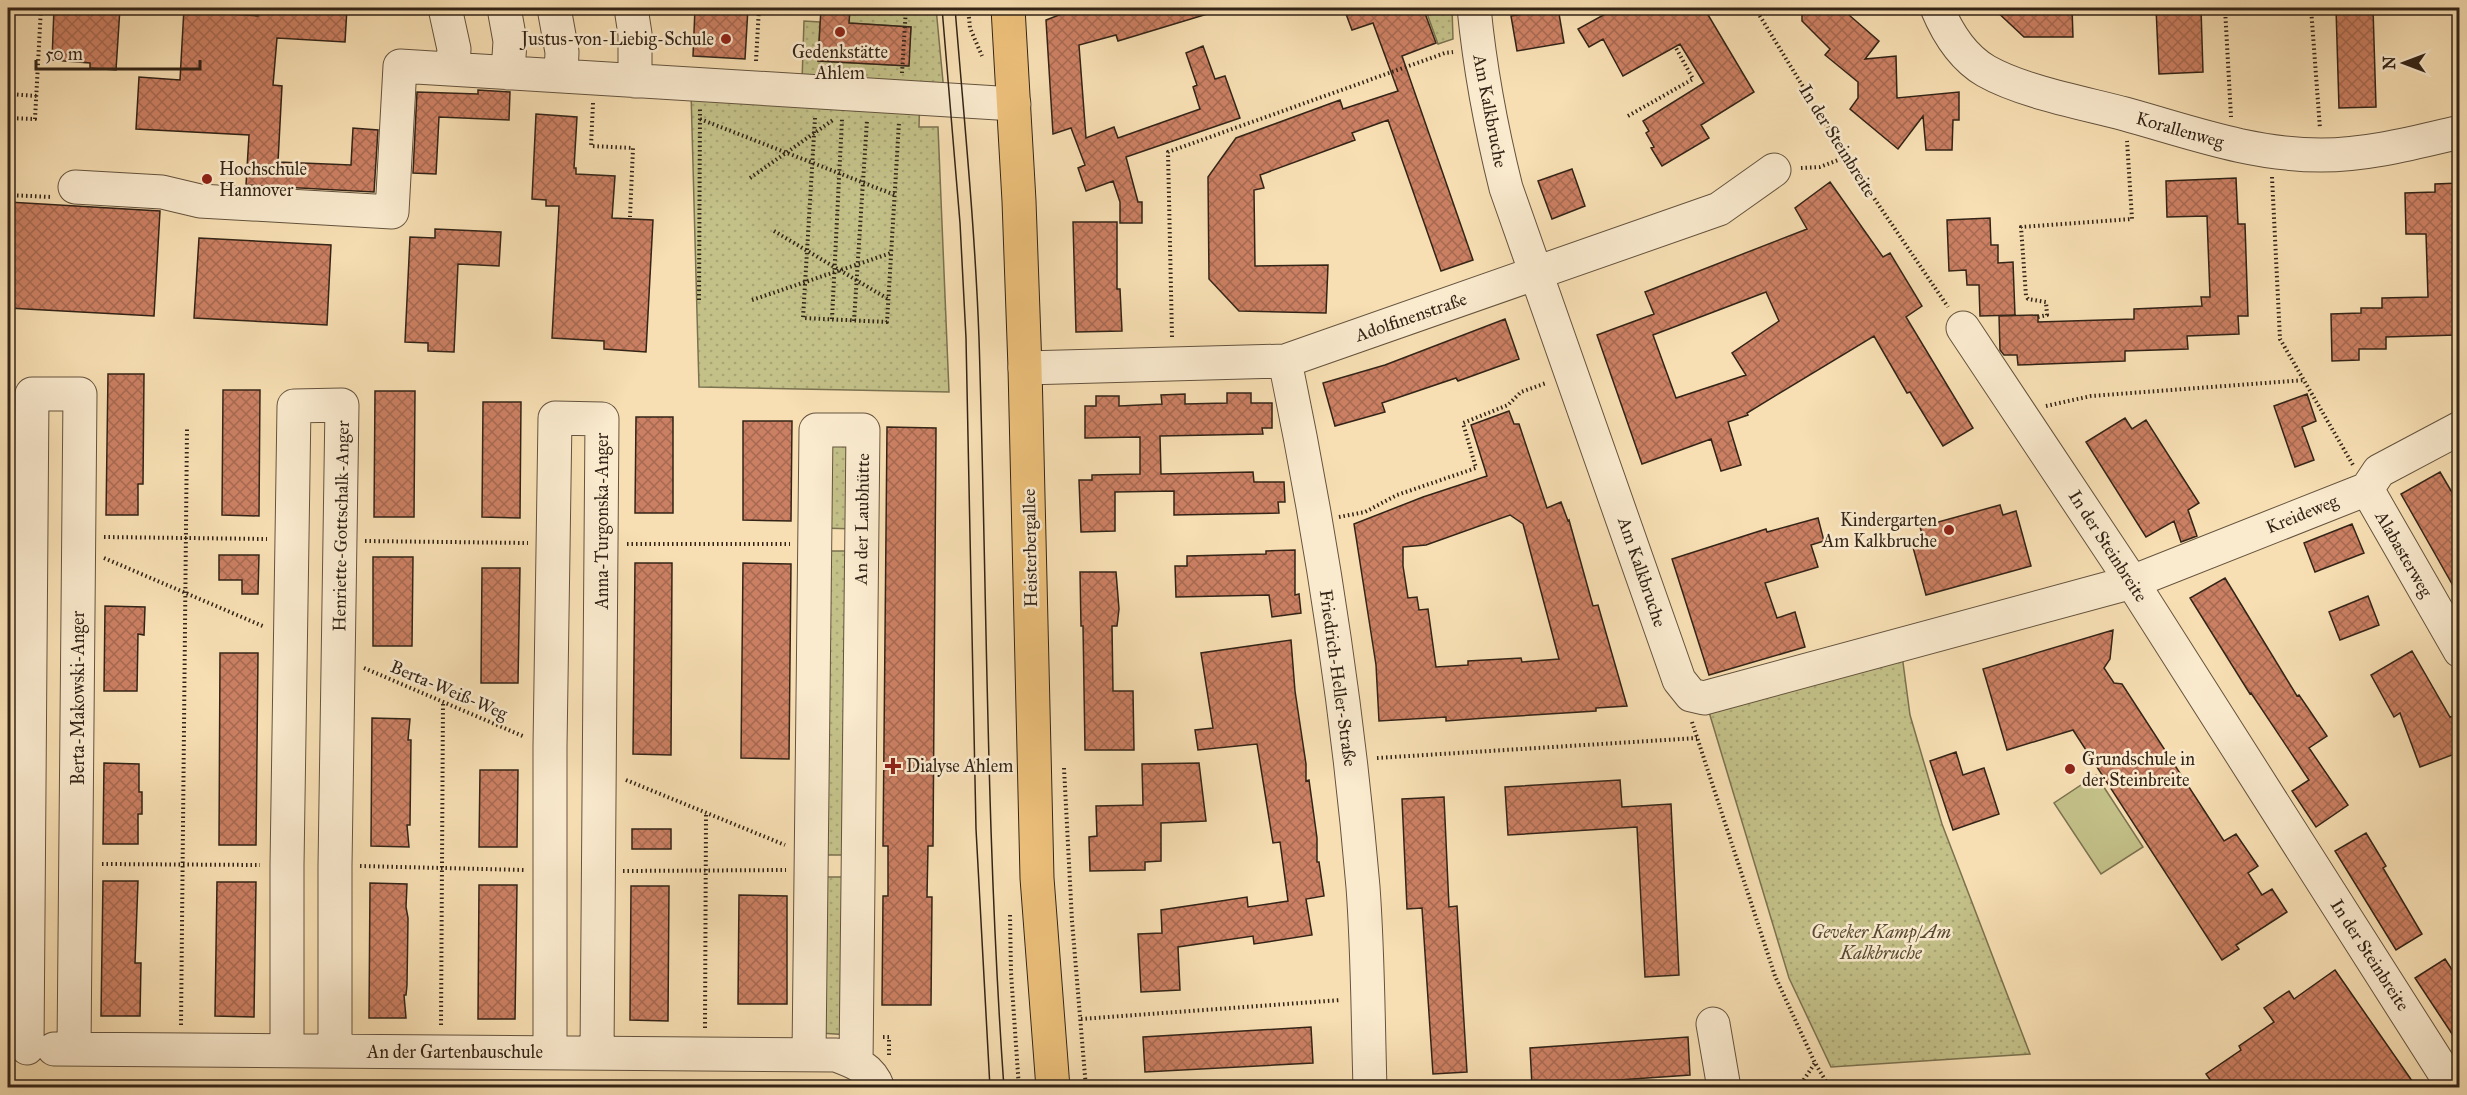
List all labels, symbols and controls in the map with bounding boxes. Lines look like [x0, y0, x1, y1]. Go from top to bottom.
marker: Gedenkstätte Ahlem [833, 25, 847, 39]
place label: Justus-von-Liebig-Schule [519, 28, 714, 51]
marker: Justus-von-Liebig-Schule [719, 32, 733, 46]
scale bar [36, 33, 200, 71]
north arrow [2374, 33, 2434, 93]
place label: Gedenkstätte Ahlem [792, 41, 888, 84]
text: 50 m [45, 43, 83, 65]
street label: Am Kalkbruche [1468, 52, 1512, 169]
text: N [2380, 56, 2399, 70]
street label: In der Steinbreite [1795, 81, 1881, 201]
street label: Korallenweg [2133, 107, 2227, 154]
place label: Hochschule Hannover [219, 158, 307, 201]
marker: Hochschule Hannover [200, 172, 214, 186]
street label: Adolfinenstraße [1351, 288, 1470, 347]
street label: Henriette-Gottschalk-Anger [328, 420, 355, 632]
street label: Anna-Turgonska-Anger [591, 432, 614, 610]
street label: An der Laubhütte [850, 453, 874, 586]
street label: In der Steinbreite [2064, 486, 2152, 606]
street label: Heisterbergallee [1018, 488, 1043, 608]
street label: Kreideweg [2263, 489, 2342, 539]
street label: Alabasterweg [2369, 506, 2438, 602]
place label: Kindergarten Am Kalkbruche [1821, 509, 1937, 552]
street label: Am Kalkbruche [1613, 513, 1671, 630]
marker: Kindergarten Am Kalkbruche [1942, 523, 1956, 537]
street label: Friedrich-Heller-Straße [1315, 588, 1361, 768]
street label: Berta-Makowski-Anger [67, 611, 90, 785]
street label: Berta-Weiß-Weg [387, 655, 512, 726]
place label: Grundschule in der Steinbreite [2082, 748, 2195, 791]
place label: Dialyse Ahlem [906, 755, 1013, 777]
marker: Dialyse Ahlem [884, 757, 902, 775]
marker: Grundschule in der Steinbreite [2063, 762, 2077, 776]
street label: In der Steinbreite [2326, 895, 2414, 1015]
park label: Geveker Kamp/Am Kalkbruche [1811, 921, 1952, 964]
street label: An der Gartenbauschule [366, 1041, 543, 1063]

